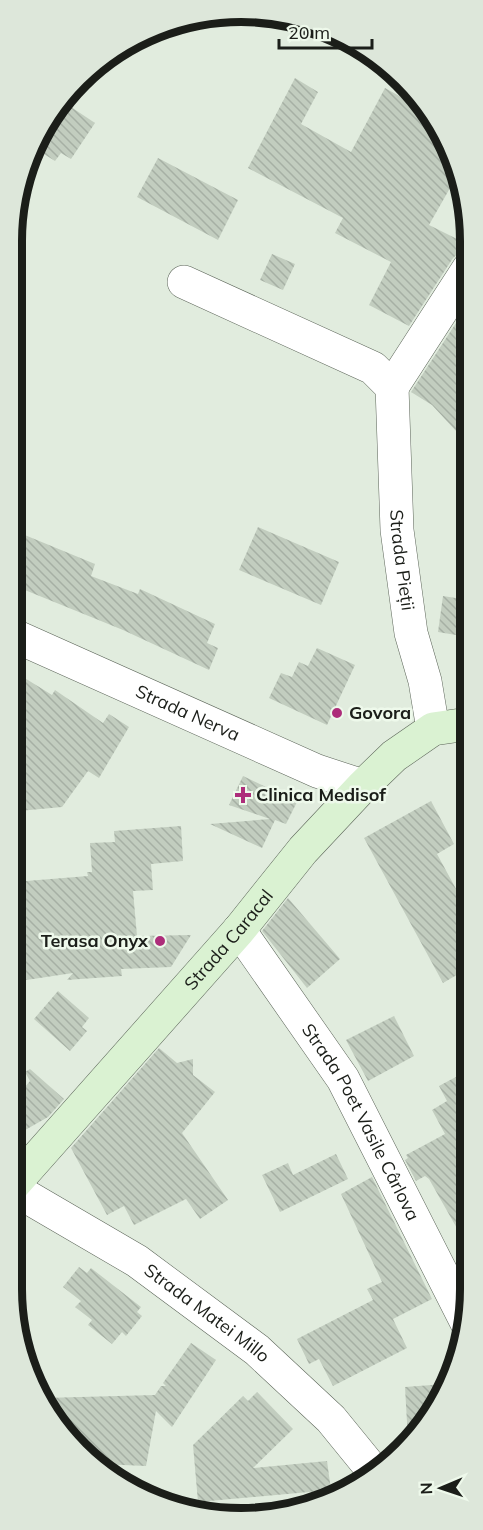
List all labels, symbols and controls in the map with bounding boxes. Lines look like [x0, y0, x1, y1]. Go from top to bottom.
scale bar [279, 12, 372, 50]
text: 20 m [288, 21, 330, 44]
street label: Strada Pieții [385, 509, 420, 612]
street label: Strada Nerva [132, 679, 243, 746]
place label: Govora [349, 701, 411, 724]
marker: Govora [330, 706, 344, 720]
place label: Clinica Medisof [256, 783, 386, 806]
marker: Clinica Medisof [234, 786, 252, 804]
street label: Strada Caracal [179, 885, 278, 995]
place label: Terasa Onyx [41, 929, 149, 952]
marker: Terasa Onyx [153, 934, 167, 948]
street label: Strada Poet Vasile Cârlova [297, 1019, 425, 1224]
street label: Strada Matei Millo [140, 1258, 275, 1367]
north arrow [411, 1458, 471, 1518]
text: N [416, 1482, 436, 1495]

